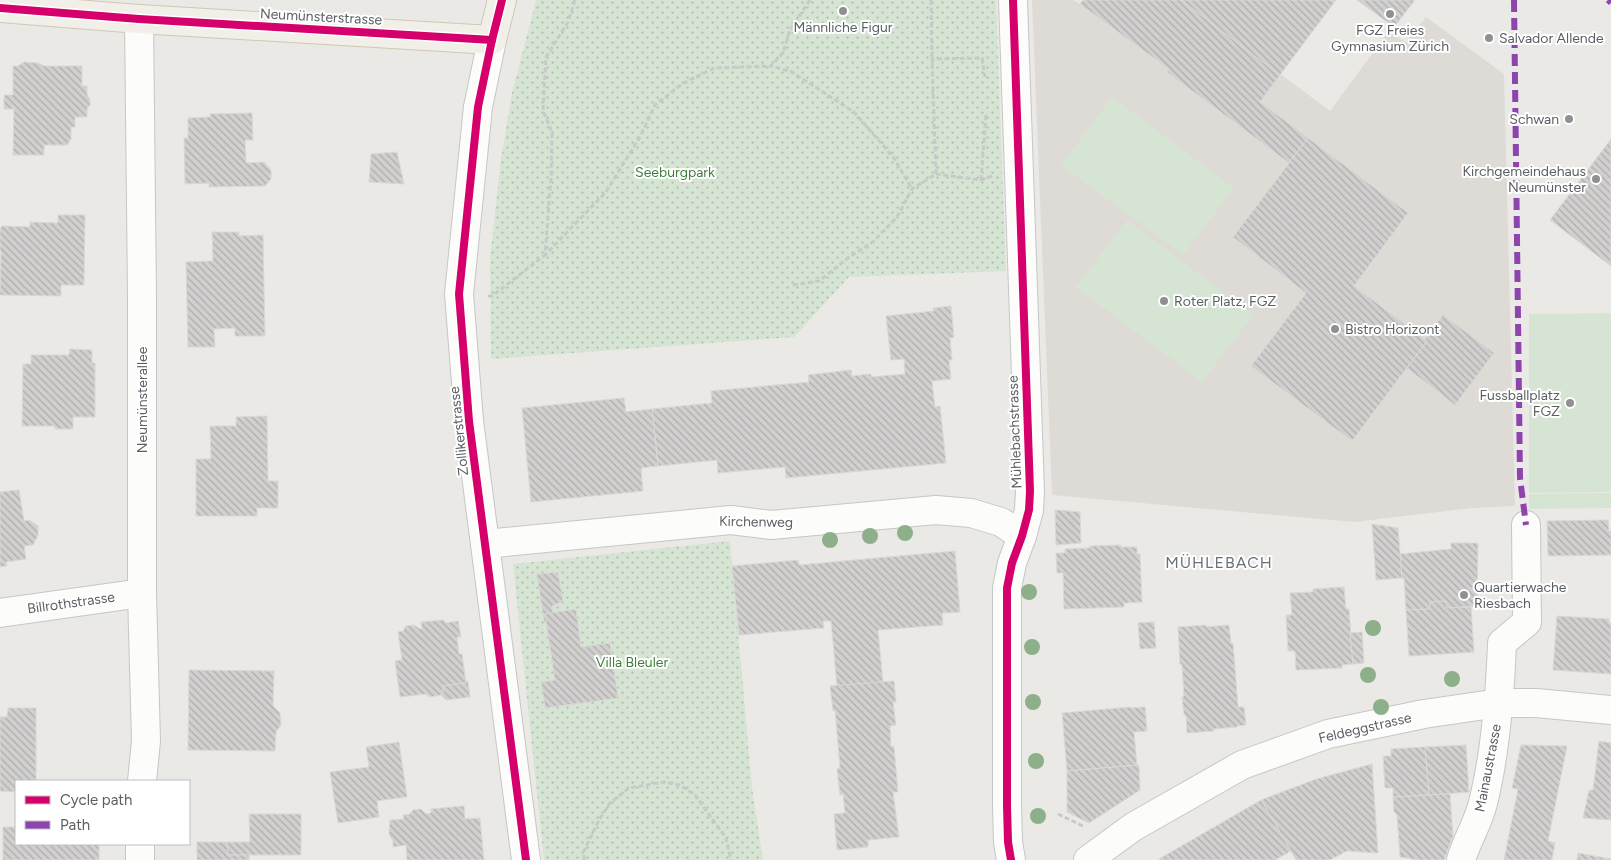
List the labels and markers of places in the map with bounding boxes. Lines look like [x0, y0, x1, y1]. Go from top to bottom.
marker: Männliche Figur [837, 5, 849, 17]
marker: FGZ Freies Gymnasium Zürich [1384, 8, 1396, 20]
place label: Männliche Figur [793, 19, 893, 36]
place label: FGZ Freies Gymnasium Zürich [1331, 22, 1449, 55]
place label: Salvador Allende [1499, 30, 1604, 47]
marker: Salvador Allende [1483, 32, 1495, 44]
place label: Schwan [1509, 111, 1559, 128]
marker: Schwan [1563, 113, 1575, 125]
place label: Kirchgemeindehaus Neumünster [1462, 163, 1586, 196]
marker: Kirchgemeindehaus Neumünster [1590, 173, 1602, 185]
place label: Roter Platz, FGZ [1174, 293, 1276, 310]
marker: Roter Platz, FGZ [1158, 295, 1170, 307]
place label: Bistro Horizont [1345, 321, 1440, 338]
marker: Bistro Horizont [1329, 323, 1341, 335]
place label: Fussballplatz FGZ [1480, 387, 1560, 420]
marker: Fussballplatz FGZ [1564, 397, 1576, 409]
place label: Quartierwache Riesbach [1474, 579, 1567, 612]
marker: Quartierwache Riesbach [1458, 589, 1470, 601]

